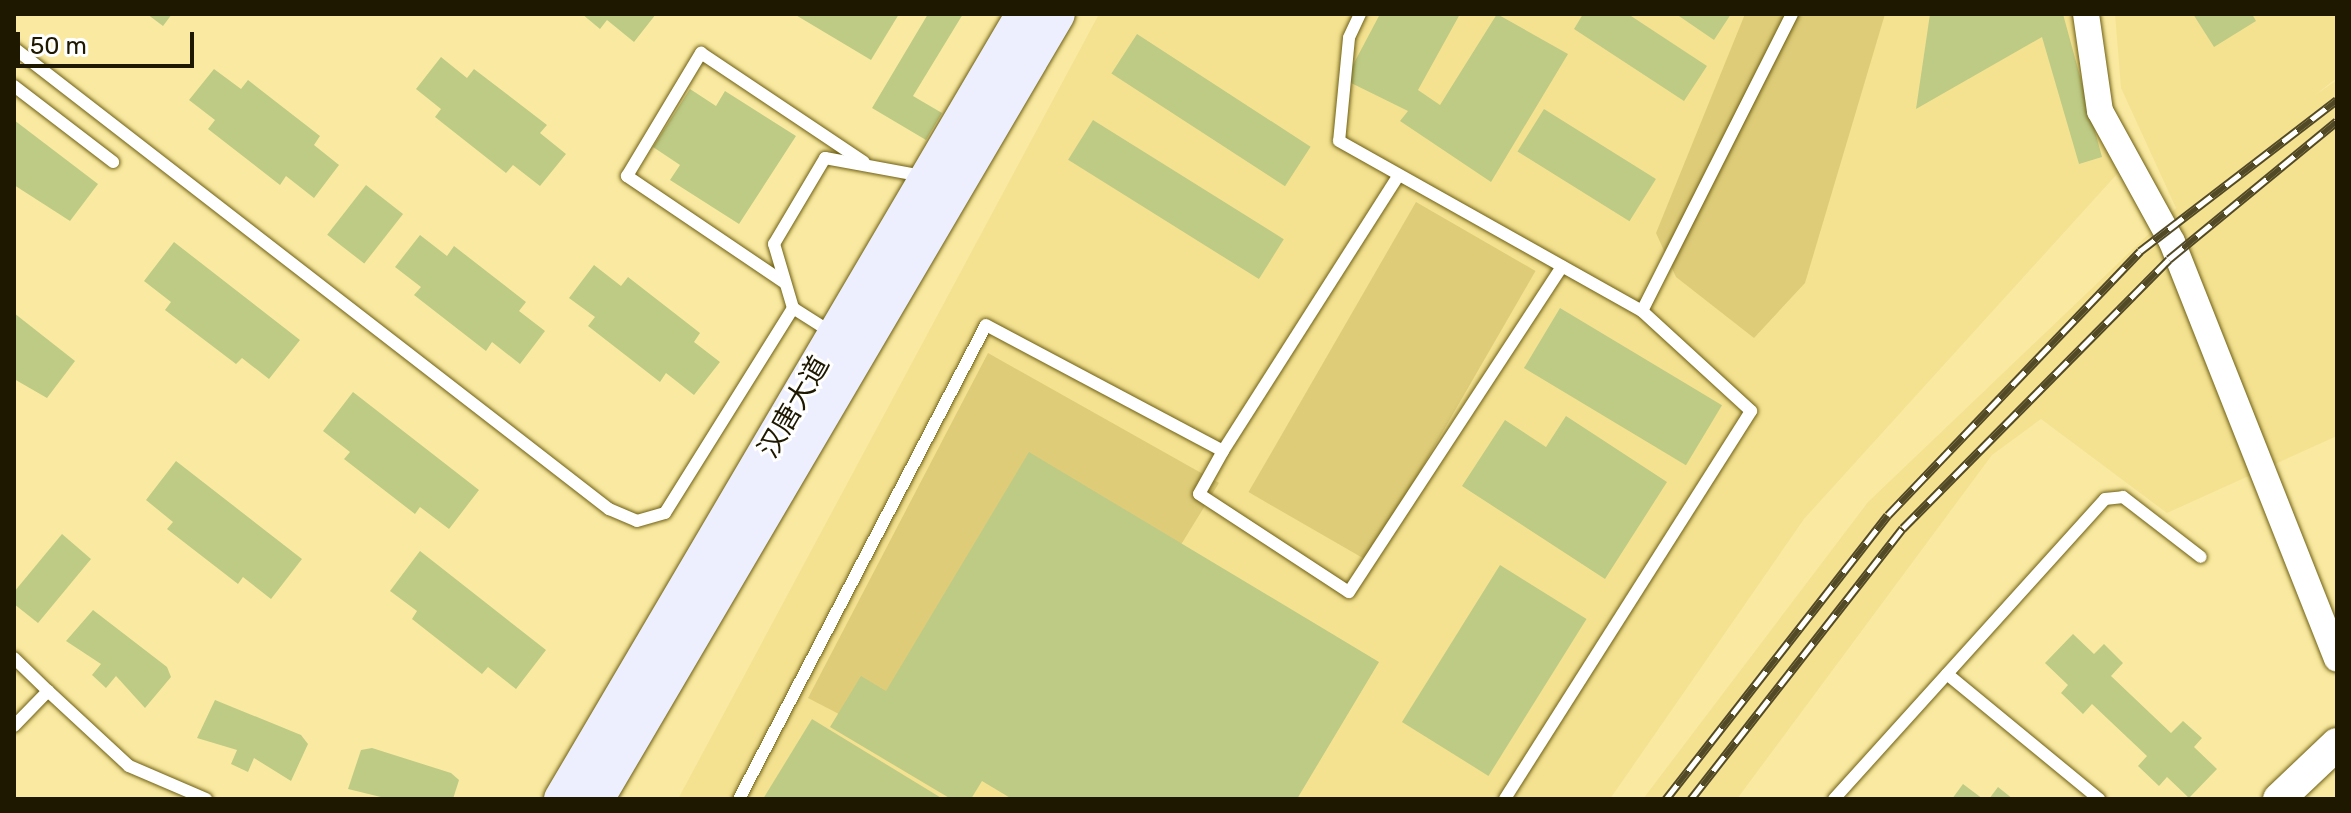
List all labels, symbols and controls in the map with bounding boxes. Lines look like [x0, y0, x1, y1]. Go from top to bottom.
scale bar [20, 16, 198, 66]
text: 50 m [30, 32, 87, 60]
street label: 汉唐大道 [751, 350, 837, 464]

